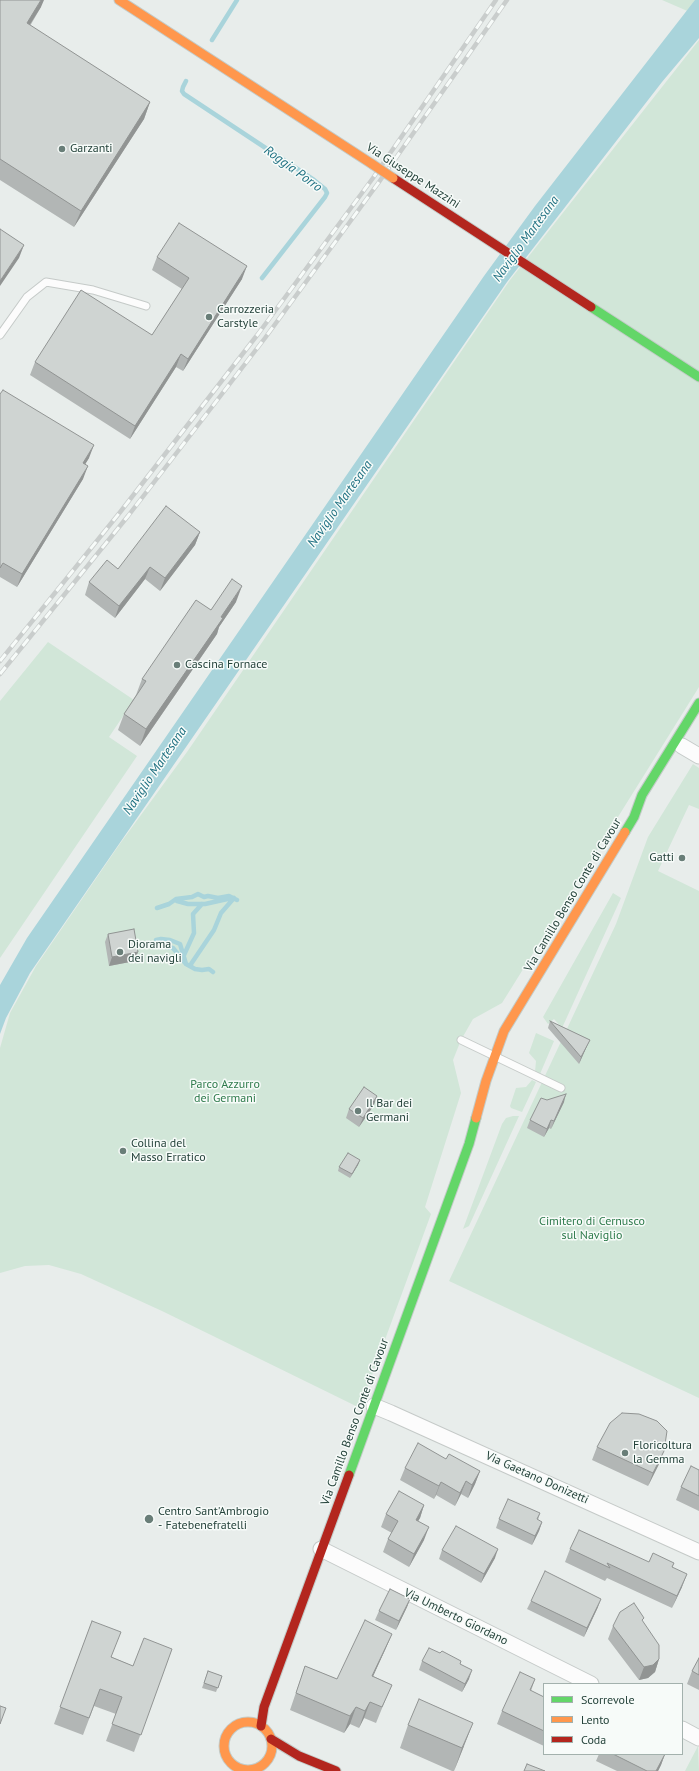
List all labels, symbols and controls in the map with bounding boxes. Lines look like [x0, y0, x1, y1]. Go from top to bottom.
street label: Via Giuseppe Mazzini [363, 140, 463, 212]
place label: Garzanti [70, 142, 113, 156]
water label: Roggia Porro [261, 143, 325, 195]
marker: Garzanti [57, 144, 67, 154]
water label: Naviglio Martesana [490, 193, 562, 285]
place label: Carrozzeria Carstyle [217, 303, 274, 331]
marker: Carrozzeria Carstyle [204, 312, 214, 322]
water label: Naviglio Martesana [304, 458, 376, 550]
place label: Cascina Fornace [185, 658, 267, 672]
marker: Cascina Fornace [172, 660, 182, 670]
water label: Naviglio Martesana [120, 724, 190, 818]
street label: Via Camillo Benso Conte di Cavour [521, 816, 625, 974]
place label: Gatti [649, 851, 674, 865]
marker: Gatti [677, 853, 687, 863]
place label: Diorama dei navigli [128, 938, 182, 966]
marker: Diorama dei navigli [115, 947, 125, 957]
park label: Parco Azzurro dei Germani [190, 1078, 260, 1106]
place label: Il Bar dei Germani [366, 1097, 412, 1125]
marker: Il Bar dei Germani [353, 1106, 363, 1116]
place label: Collina del Masso Erratico [131, 1137, 206, 1165]
marker: Collina del Masso Erratico [118, 1146, 128, 1156]
park label: Cimitero di Cernusco sul Naviglio [539, 1215, 645, 1243]
street label: Via Camillo Benso Conte di Cavour [318, 1337, 392, 1507]
place label: Floricoltura la Gemma [633, 1439, 692, 1467]
marker: Floricoltura la Gemma [620, 1448, 630, 1458]
street label: Via Gaetano Donizetti [483, 1449, 591, 1507]
place label: Centro Sant'Ambrogio - Fatebenefratelli [158, 1505, 269, 1533]
marker: Centro Sant'Ambrogio - Fatebenefratelli [143, 1513, 155, 1525]
street label: Via Umberto Giordano [402, 1586, 510, 1648]
legend [543, 1683, 683, 1755]
text: Scorrevole [581, 1692, 635, 1707]
text: Lento [581, 1712, 610, 1727]
text: Coda [581, 1732, 606, 1747]

